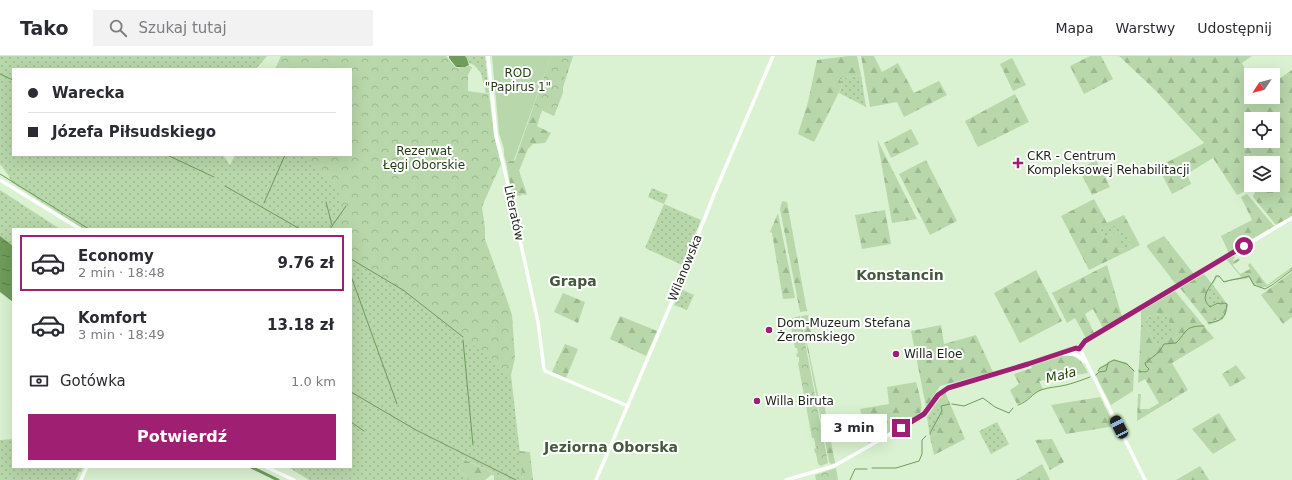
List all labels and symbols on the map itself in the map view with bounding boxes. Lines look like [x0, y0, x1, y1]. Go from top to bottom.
park label: ROD "Papirus 1" [485, 66, 551, 94]
north arrow [1244, 68, 1280, 104]
park label: Rezerwat Łęgi Oborskie [382, 144, 465, 172]
place label: CKR - Centrum Kompleksowej Rehabilitacji [1027, 149, 1190, 177]
marker: CKR - Centrum Kompleksowej Rehabilitacji [1012, 157, 1024, 169]
street label: Literatów [501, 184, 527, 242]
street label: Wilanowska [665, 233, 705, 303]
route start [1235, 237, 1253, 255]
district label: Konstancin [856, 267, 944, 283]
district label: Grapa [549, 273, 597, 289]
place label: Dom-Muzeum Stefana Żeromskiego [777, 316, 911, 344]
marker: Dom-Muzeum Stefana Żeromskiego [764, 325, 774, 335]
place label: Willa Eloe [904, 347, 962, 361]
marker: Willa Eloe [891, 349, 901, 359]
water label: Mała [1044, 364, 1078, 386]
place label: Willa Biruta [765, 394, 834, 408]
marker: Willa Biruta [752, 396, 762, 406]
callout: 3 min [821, 414, 887, 442]
car [1108, 414, 1130, 440]
route end [892, 419, 910, 437]
district label: Jeziorna Oborska [543, 439, 678, 455]

